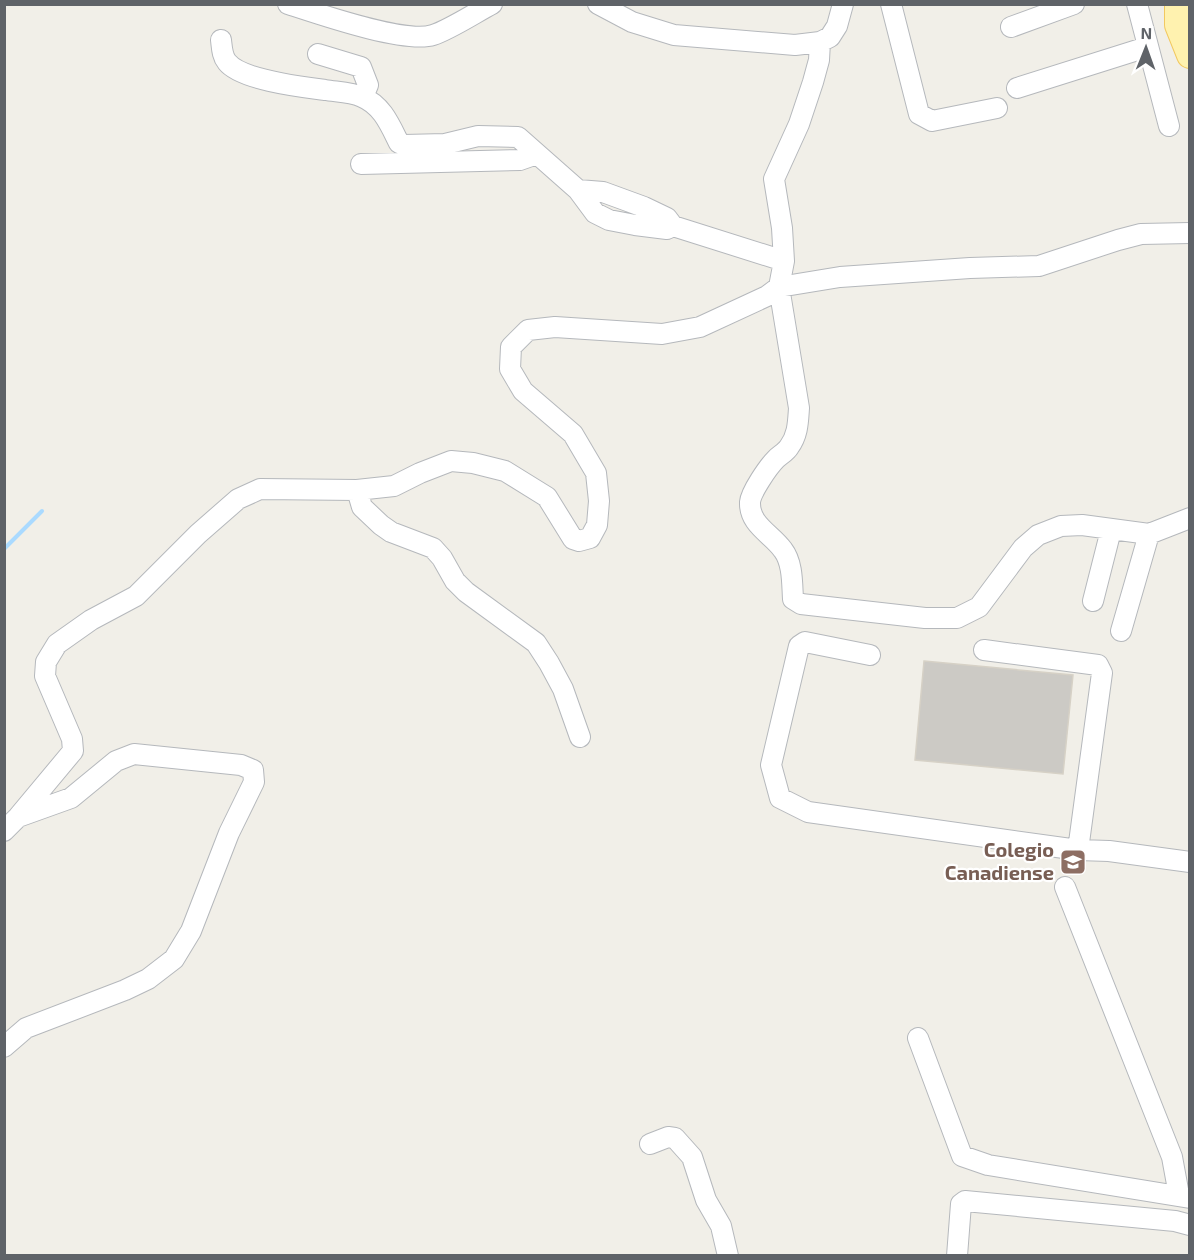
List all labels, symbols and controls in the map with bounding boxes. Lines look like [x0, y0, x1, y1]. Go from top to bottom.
north arrow [1116, 18, 1176, 78]
text: N [1140, 23, 1152, 42]
place label: Colegio Canadiense [945, 837, 1054, 884]
school or university icon: Colegio Canadiense [1058, 847, 1088, 877]

